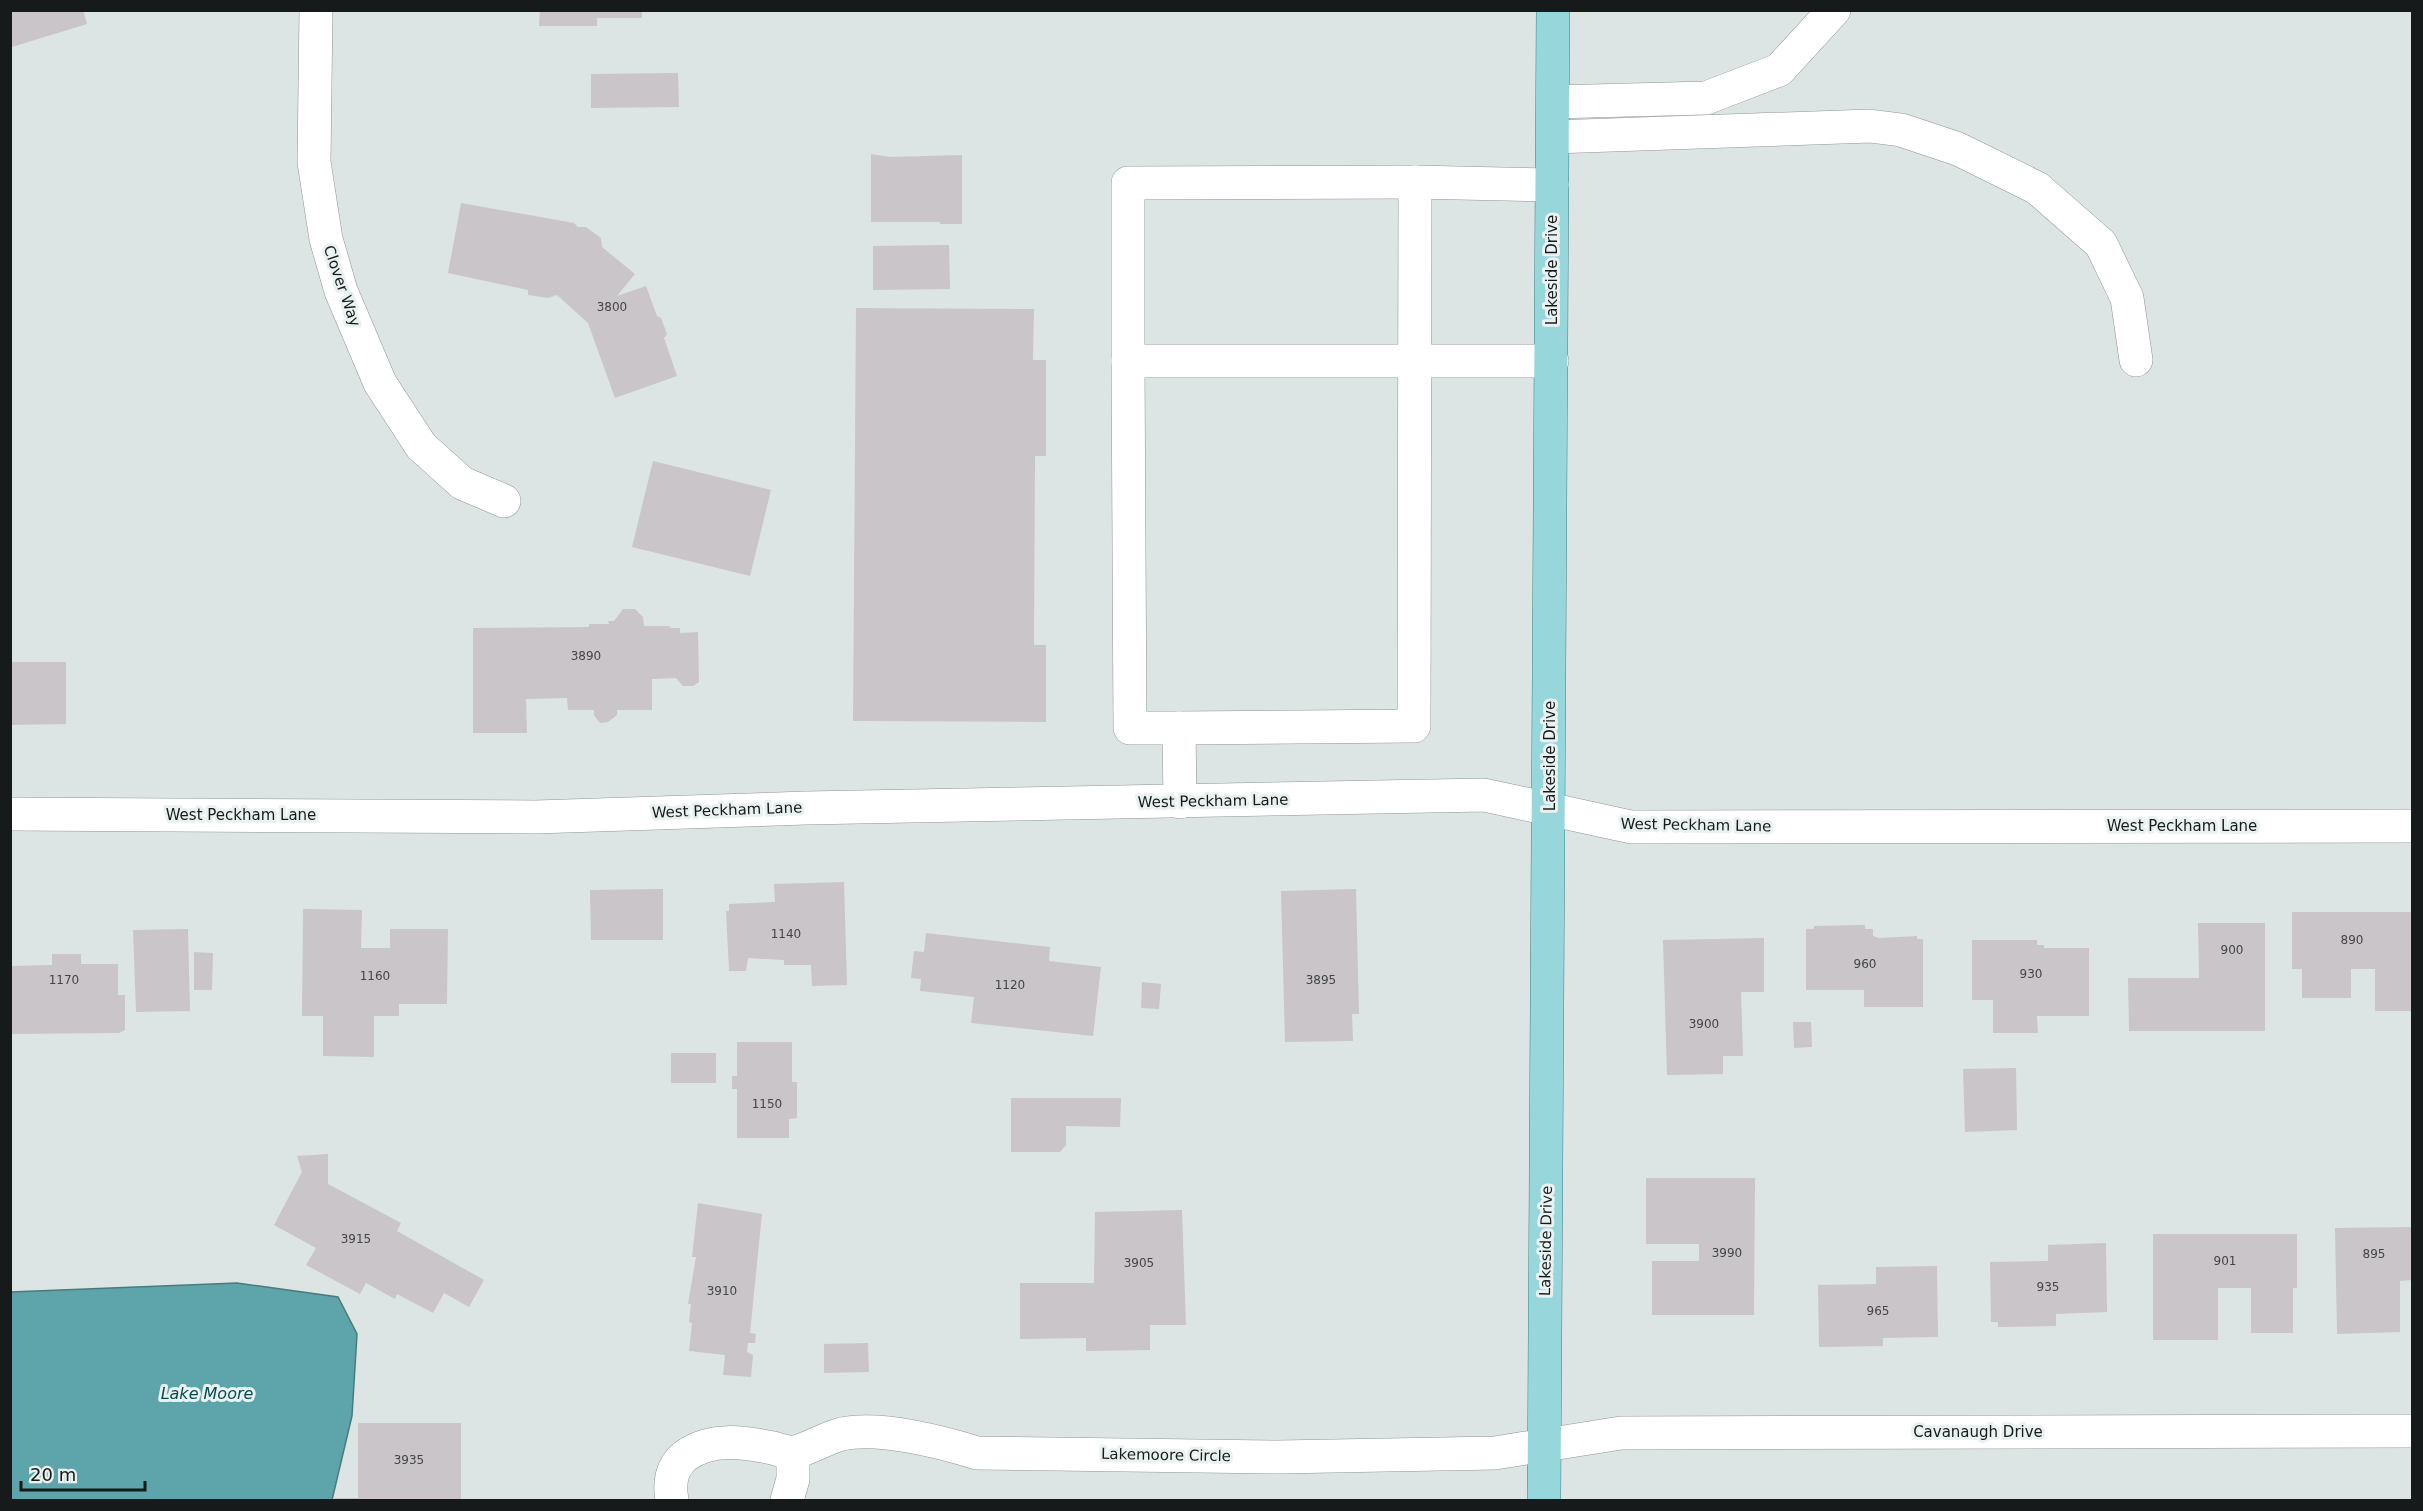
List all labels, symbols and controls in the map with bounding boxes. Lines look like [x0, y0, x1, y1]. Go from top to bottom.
street label: Lakeside Drive [1543, 215, 1561, 325]
street label: Clover Way [320, 243, 364, 329]
house number: 3800 [597, 300, 627, 314]
house number: 3890 [571, 649, 601, 663]
street label: Lakeside Drive [1541, 701, 1559, 811]
street label: West Peckham Lane [1138, 791, 1288, 811]
street label: West Peckham Lane [651, 798, 803, 822]
street label: West Peckham Lane [166, 806, 316, 824]
street label: West Peckham Lane [1621, 815, 1771, 835]
street label: West Peckham Lane [2107, 817, 2257, 835]
house number: 1140 [771, 927, 801, 941]
house number: 890 [2341, 933, 2363, 947]
house number: 900 [2221, 943, 2243, 957]
house number: 960 [1854, 957, 1876, 971]
house number: 930 [2020, 967, 2042, 981]
house number: 1160 [360, 969, 390, 983]
house number: 1170 [49, 973, 79, 987]
house number: 3895 [1306, 973, 1336, 987]
house number: 1120 [995, 978, 1025, 992]
house number: 3900 [1689, 1017, 1719, 1031]
house number: 1150 [752, 1097, 782, 1111]
street label: Lakeside Drive [1536, 1186, 1556, 1296]
house number: 3915 [341, 1232, 371, 1246]
house number: 3990 [1712, 1246, 1742, 1260]
house number: 895 [2363, 1247, 2385, 1261]
house number: 901 [2214, 1254, 2236, 1268]
house number: 3905 [1124, 1256, 1154, 1270]
house number: 935 [2037, 1280, 2059, 1294]
house number: 3910 [707, 1284, 737, 1298]
house number: 965 [1867, 1304, 1889, 1318]
water label: Lake Moore [161, 1384, 254, 1403]
street label: Cavanaugh Drive [1913, 1423, 2043, 1441]
street label: Lakemoore Circle [1101, 1445, 1231, 1465]
house number: 3935 [394, 1453, 424, 1467]
scale bar [21, 1454, 146, 1492]
text: 20 m [30, 1464, 76, 1485]

